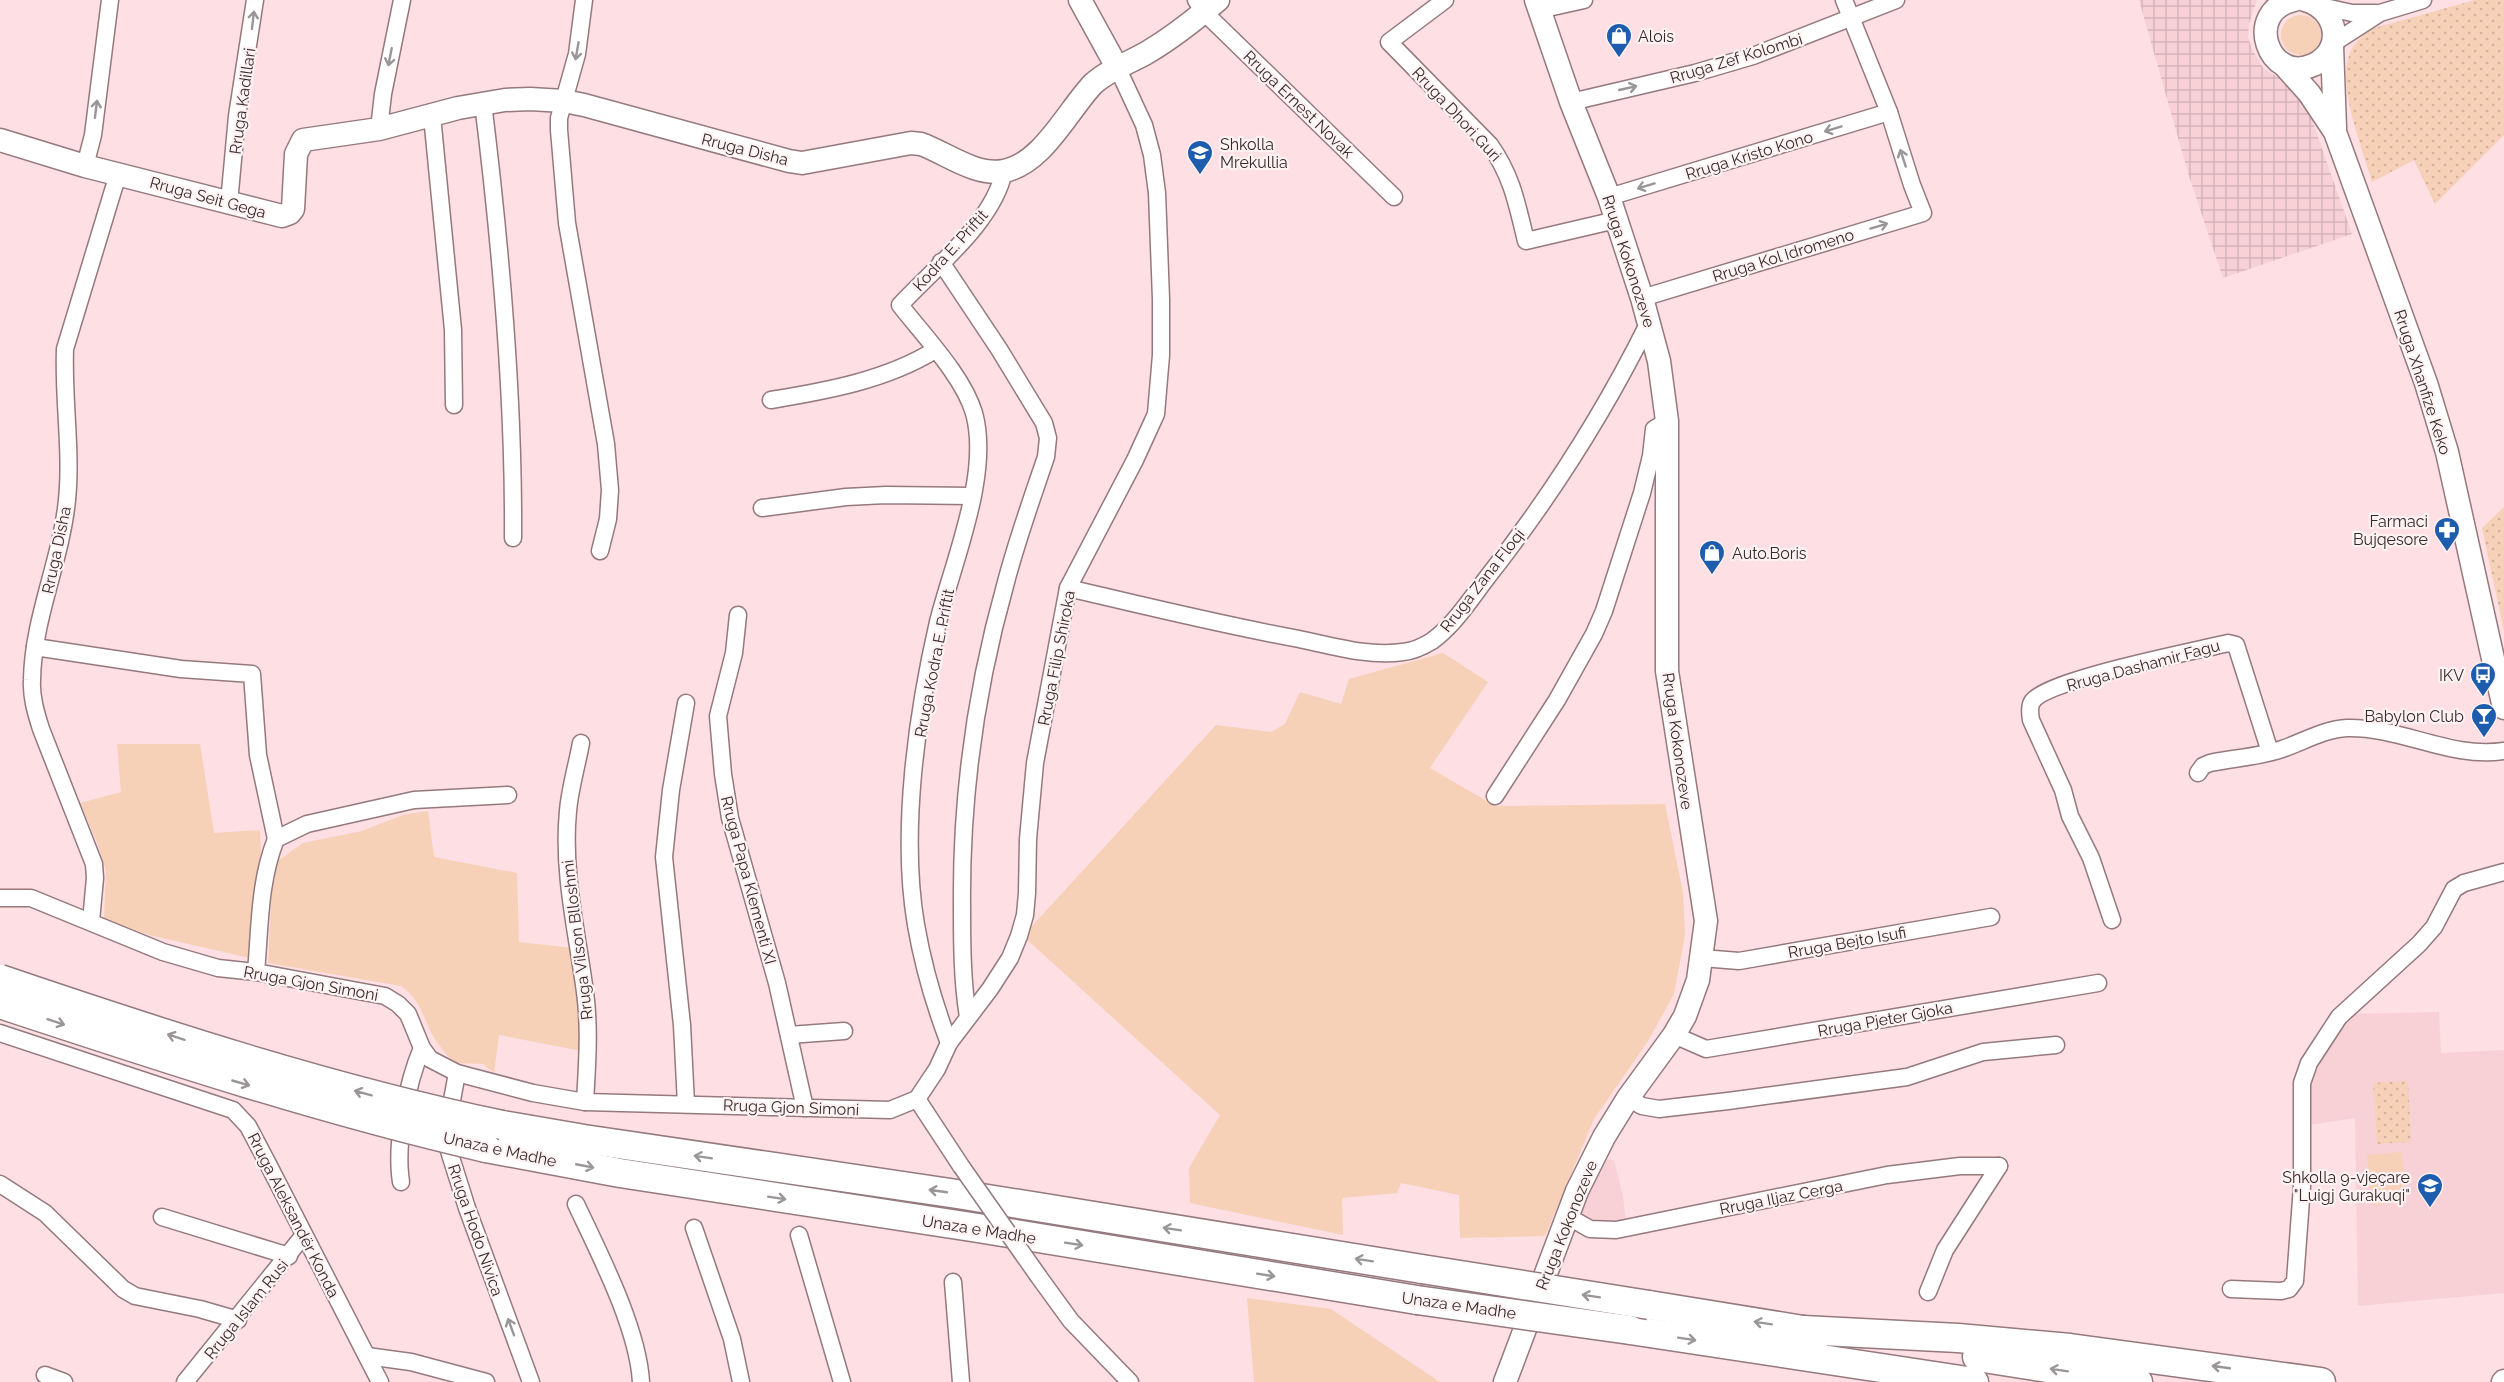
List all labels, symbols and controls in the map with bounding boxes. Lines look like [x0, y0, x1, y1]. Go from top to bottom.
one-way arrow [248, 10, 259, 30]
shop icon: Alois [1604, 21, 1634, 59]
place label: Alois [1638, 27, 1674, 46]
street label: Rruga Zef Kolombi [1668, 29, 1805, 88]
one-way arrow [571, 41, 582, 61]
street label: Rruga Kadillari [226, 47, 259, 155]
one-way arrow [384, 47, 395, 67]
street label: Rruga Ernest Novak [1239, 47, 1358, 162]
street label: Rruga Dhori Guri [1408, 63, 1505, 165]
one-way arrow [1618, 82, 1637, 94]
one-way arrow [91, 100, 102, 120]
one-way arrow [1824, 124, 1843, 135]
street label: Rruga Kristo Kono [1683, 127, 1815, 184]
street label: Rruga Disha [699, 130, 790, 169]
place label: Shkolla Mrekullia [1220, 135, 1288, 172]
school or university icon: Shkolla Mrekullia [1185, 138, 1215, 176]
one-way arrow [1897, 149, 1908, 168]
street label: Rruga Seit Gega [148, 173, 268, 222]
one-way arrow [1637, 181, 1656, 192]
street label: Rruga Kokonozeve [1598, 192, 1659, 330]
street label: Kodra E. Priftit [909, 205, 992, 295]
one-way arrow [1869, 220, 1888, 231]
street label: Rruga Kol Idromeno [1710, 225, 1856, 286]
street label: Rruga Xhanfize Keko [2390, 307, 2455, 457]
street label: Rruga Disha [38, 505, 75, 596]
place label: Farmaci Bujqesore [2353, 512, 2428, 549]
pharmacy icon: Farmaci Bujqesore [2432, 515, 2462, 553]
street label: Rruga Zana Floqi [1436, 525, 1529, 636]
shop icon: Auto.Boris [1697, 538, 1727, 576]
place label: Auto.Boris [1732, 544, 1807, 563]
street label: Rruga Kodra E. Priftit [911, 586, 958, 739]
street label: Rruga Filip Shiroka [1034, 589, 1079, 727]
street label: Rruga Dashamir Fagu [2064, 636, 2222, 695]
bus stop icon: IKV [2468, 660, 2498, 698]
place label: IKV [2439, 666, 2464, 685]
street label: Rruga Kokonozeve [1658, 671, 1697, 811]
bar icon: Babylon Club [2469, 701, 2499, 739]
place label: Babylon Club [2364, 707, 2464, 726]
street label: Rruga Papa Klementi XI [717, 794, 780, 966]
street label: Rruga Vilson Blloshmi [558, 859, 597, 1021]
street label: Rruga Bejto Isufi [1786, 923, 1908, 962]
street label: Rruga Gjon Simoni [242, 962, 380, 1005]
street label: Rruga Pjeter Gjoka [1816, 998, 1954, 1041]
one-way arrow [46, 1018, 65, 1029]
one-way arrow [167, 1031, 186, 1042]
one-way arrow [231, 1077, 250, 1089]
one-way arrow [354, 1087, 373, 1099]
street label: Rruga Gjon Simoni [722, 1096, 859, 1119]
street label: Unaza e Madhe [441, 1128, 558, 1171]
street label: Rruga Aleksandër Konda [244, 1130, 343, 1301]
one-way arrow [694, 1152, 714, 1163]
street label: Rruga Kokonozeve [1532, 1158, 1601, 1293]
one-way arrow [575, 1161, 594, 1172]
street label: Rruga Hodo Nivica [444, 1162, 507, 1299]
place label: Shkolla 9-vjeçare "Luigj Gurakuqi" [2282, 1168, 2410, 1205]
school or university icon: Shkolla 9-vjeçare "Luigj Gurakuqi" [2415, 1171, 2445, 1209]
street label: Rruga Iljaz Cerga [1718, 1176, 1844, 1219]
one-way arrow [928, 1186, 948, 1197]
one-way arrow [767, 1192, 787, 1203]
street label: Unaza e Madhe [920, 1211, 1037, 1248]
one-way arrow [1162, 1223, 1182, 1234]
one-way arrow [1063, 1238, 1083, 1249]
one-way arrow [1355, 1254, 1375, 1265]
street label: Rruga Islam Rusi [200, 1256, 292, 1363]
one-way arrow [1256, 1270, 1276, 1281]
street label: Unaza e Madhe [1400, 1288, 1517, 1323]
one-way arrow [1582, 1290, 1601, 1301]
one-way arrow [1753, 1317, 1773, 1328]
one-way arrow [505, 1318, 516, 1337]
one-way arrow [1677, 1334, 1697, 1345]
one-way arrow [2212, 1362, 2232, 1373]
one-way arrow [2050, 1364, 2069, 1375]

